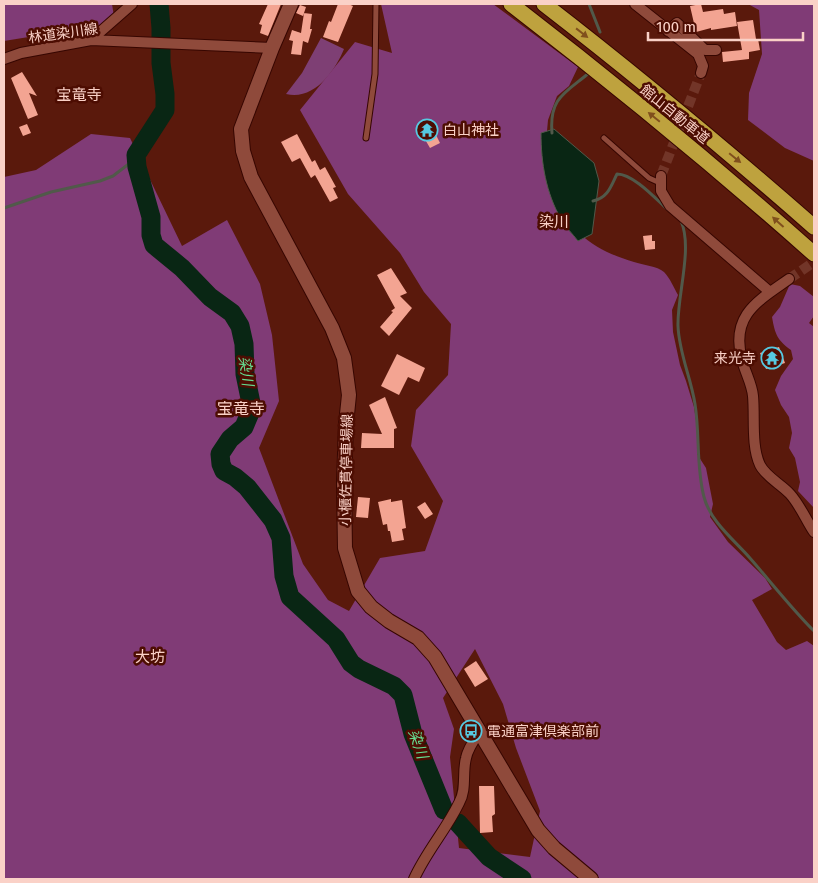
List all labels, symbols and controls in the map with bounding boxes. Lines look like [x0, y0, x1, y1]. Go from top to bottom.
scale bar [648, 10, 803, 42]
text: 100 m [656, 18, 696, 36]
street label: 林道染川線 [27, 20, 99, 47]
one-way arrow [575, 28, 588, 39]
street label: 館山自動車道 [637, 81, 713, 147]
district label: 宝竜寺 [56, 86, 102, 104]
one-way arrow [647, 111, 660, 122]
temple icon: 白山神社 [415, 118, 439, 142]
place label: 白山神社 [443, 122, 499, 139]
one-way arrow [729, 153, 742, 164]
district label: 染川 [539, 213, 569, 231]
one-way arrow [771, 216, 784, 227]
temple icon: 来光寺 [760, 346, 784, 370]
place label: 来光寺 [714, 350, 756, 367]
water label: 染川 [235, 355, 257, 389]
district label: 宝竜寺 [217, 399, 265, 418]
street label: 小櫃佐貫停車場線 [337, 414, 356, 526]
district label: 大坊 [135, 648, 165, 666]
bus stop icon: 電通富津倶楽部前 [459, 719, 483, 743]
place label: 電通富津倶楽部前 [487, 723, 599, 740]
water label: 染川 [404, 727, 432, 763]

